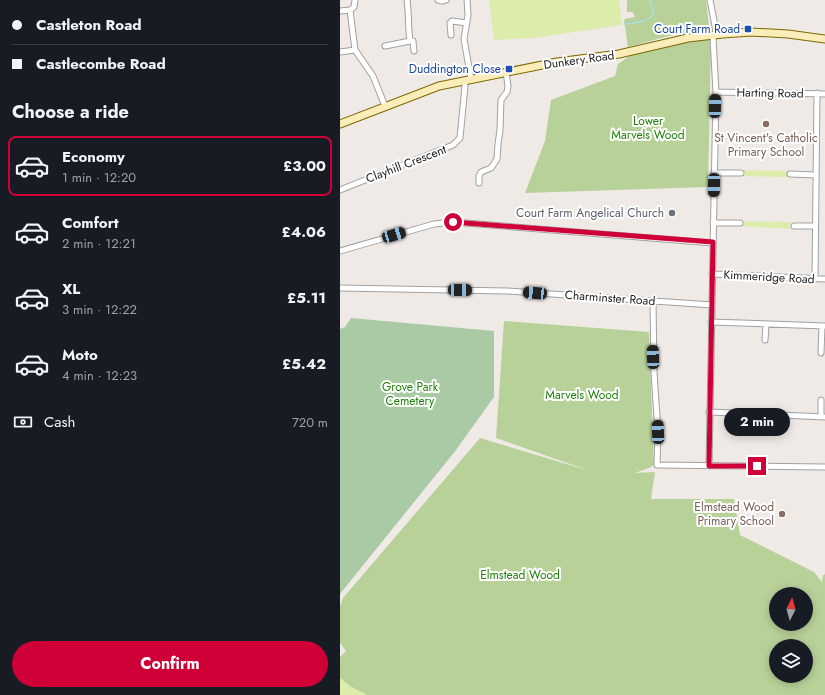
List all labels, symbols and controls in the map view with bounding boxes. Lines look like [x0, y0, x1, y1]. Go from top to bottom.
text: Castleton Road [36, 14, 142, 36]
place label: Court Farm Road [654, 20, 740, 38]
marker: Court Farm Road [743, 24, 753, 34]
street label: Dunkery Road [542, 46, 616, 74]
text: Castlecombe Road [36, 53, 166, 75]
place label: Duddington Close [409, 60, 501, 78]
marker: Duddington Close [504, 64, 514, 74]
street label: Harting Road [736, 83, 804, 103]
car [709, 94, 721, 118]
text: Choose a ride [12, 99, 129, 125]
park label: Lower Marvels Wood [611, 112, 685, 144]
marker: St Vincent's Catholic Primary School [761, 119, 771, 129]
place label: St Vincent's Catholic Primary School [714, 129, 818, 161]
street label: Clayhill Crescent [363, 140, 449, 188]
text: Economy [62, 146, 125, 168]
icon: car [14, 148, 50, 184]
text: £3.00 [283, 155, 326, 177]
text: 1 min · 12:20 [62, 168, 136, 187]
car [708, 173, 720, 197]
place label: Court Farm Angelical Church [516, 204, 664, 222]
marker: Court Farm Angelical Church [667, 208, 677, 218]
text: Comfort [62, 212, 119, 234]
route start [444, 213, 462, 231]
icon: car [14, 214, 50, 250]
text: £4.06 [282, 221, 326, 243]
car [381, 226, 407, 244]
text: 2 min · 12:21 [62, 234, 136, 253]
street label: Kimmeridge Road [723, 266, 815, 288]
text: XL [62, 278, 80, 300]
icon: car [14, 280, 50, 316]
car [448, 284, 472, 296]
car [523, 286, 547, 300]
street label: Charminster Road [564, 286, 656, 310]
text: £5.11 [287, 287, 326, 309]
text: 3 min · 12:22 [62, 300, 137, 319]
text: Moto [62, 344, 98, 366]
car [647, 345, 659, 369]
icon: car [14, 346, 50, 382]
text: £5.42 [282, 353, 326, 375]
text: 4 min · 12:23 [62, 366, 137, 385]
park label: Grove Park Cemetery [382, 378, 439, 410]
park label: Marvels Wood [545, 386, 619, 404]
callout: 2 min [724, 408, 790, 436]
icon: cash [12, 411, 34, 433]
text: Cash [44, 411, 75, 433]
text: 2 min [740, 412, 774, 431]
text: 720 m [292, 413, 328, 432]
car [652, 420, 664, 444]
route end [748, 457, 766, 475]
place label: Elmstead Wood Primary School [694, 498, 774, 530]
marker: Elmstead Wood Primary School [777, 509, 787, 519]
park label: Elmstead Wood [480, 566, 560, 584]
north arrow [769, 587, 813, 631]
map controls [769, 587, 813, 683]
button: layers [769, 639, 813, 683]
button: Confirm [12, 641, 328, 687]

